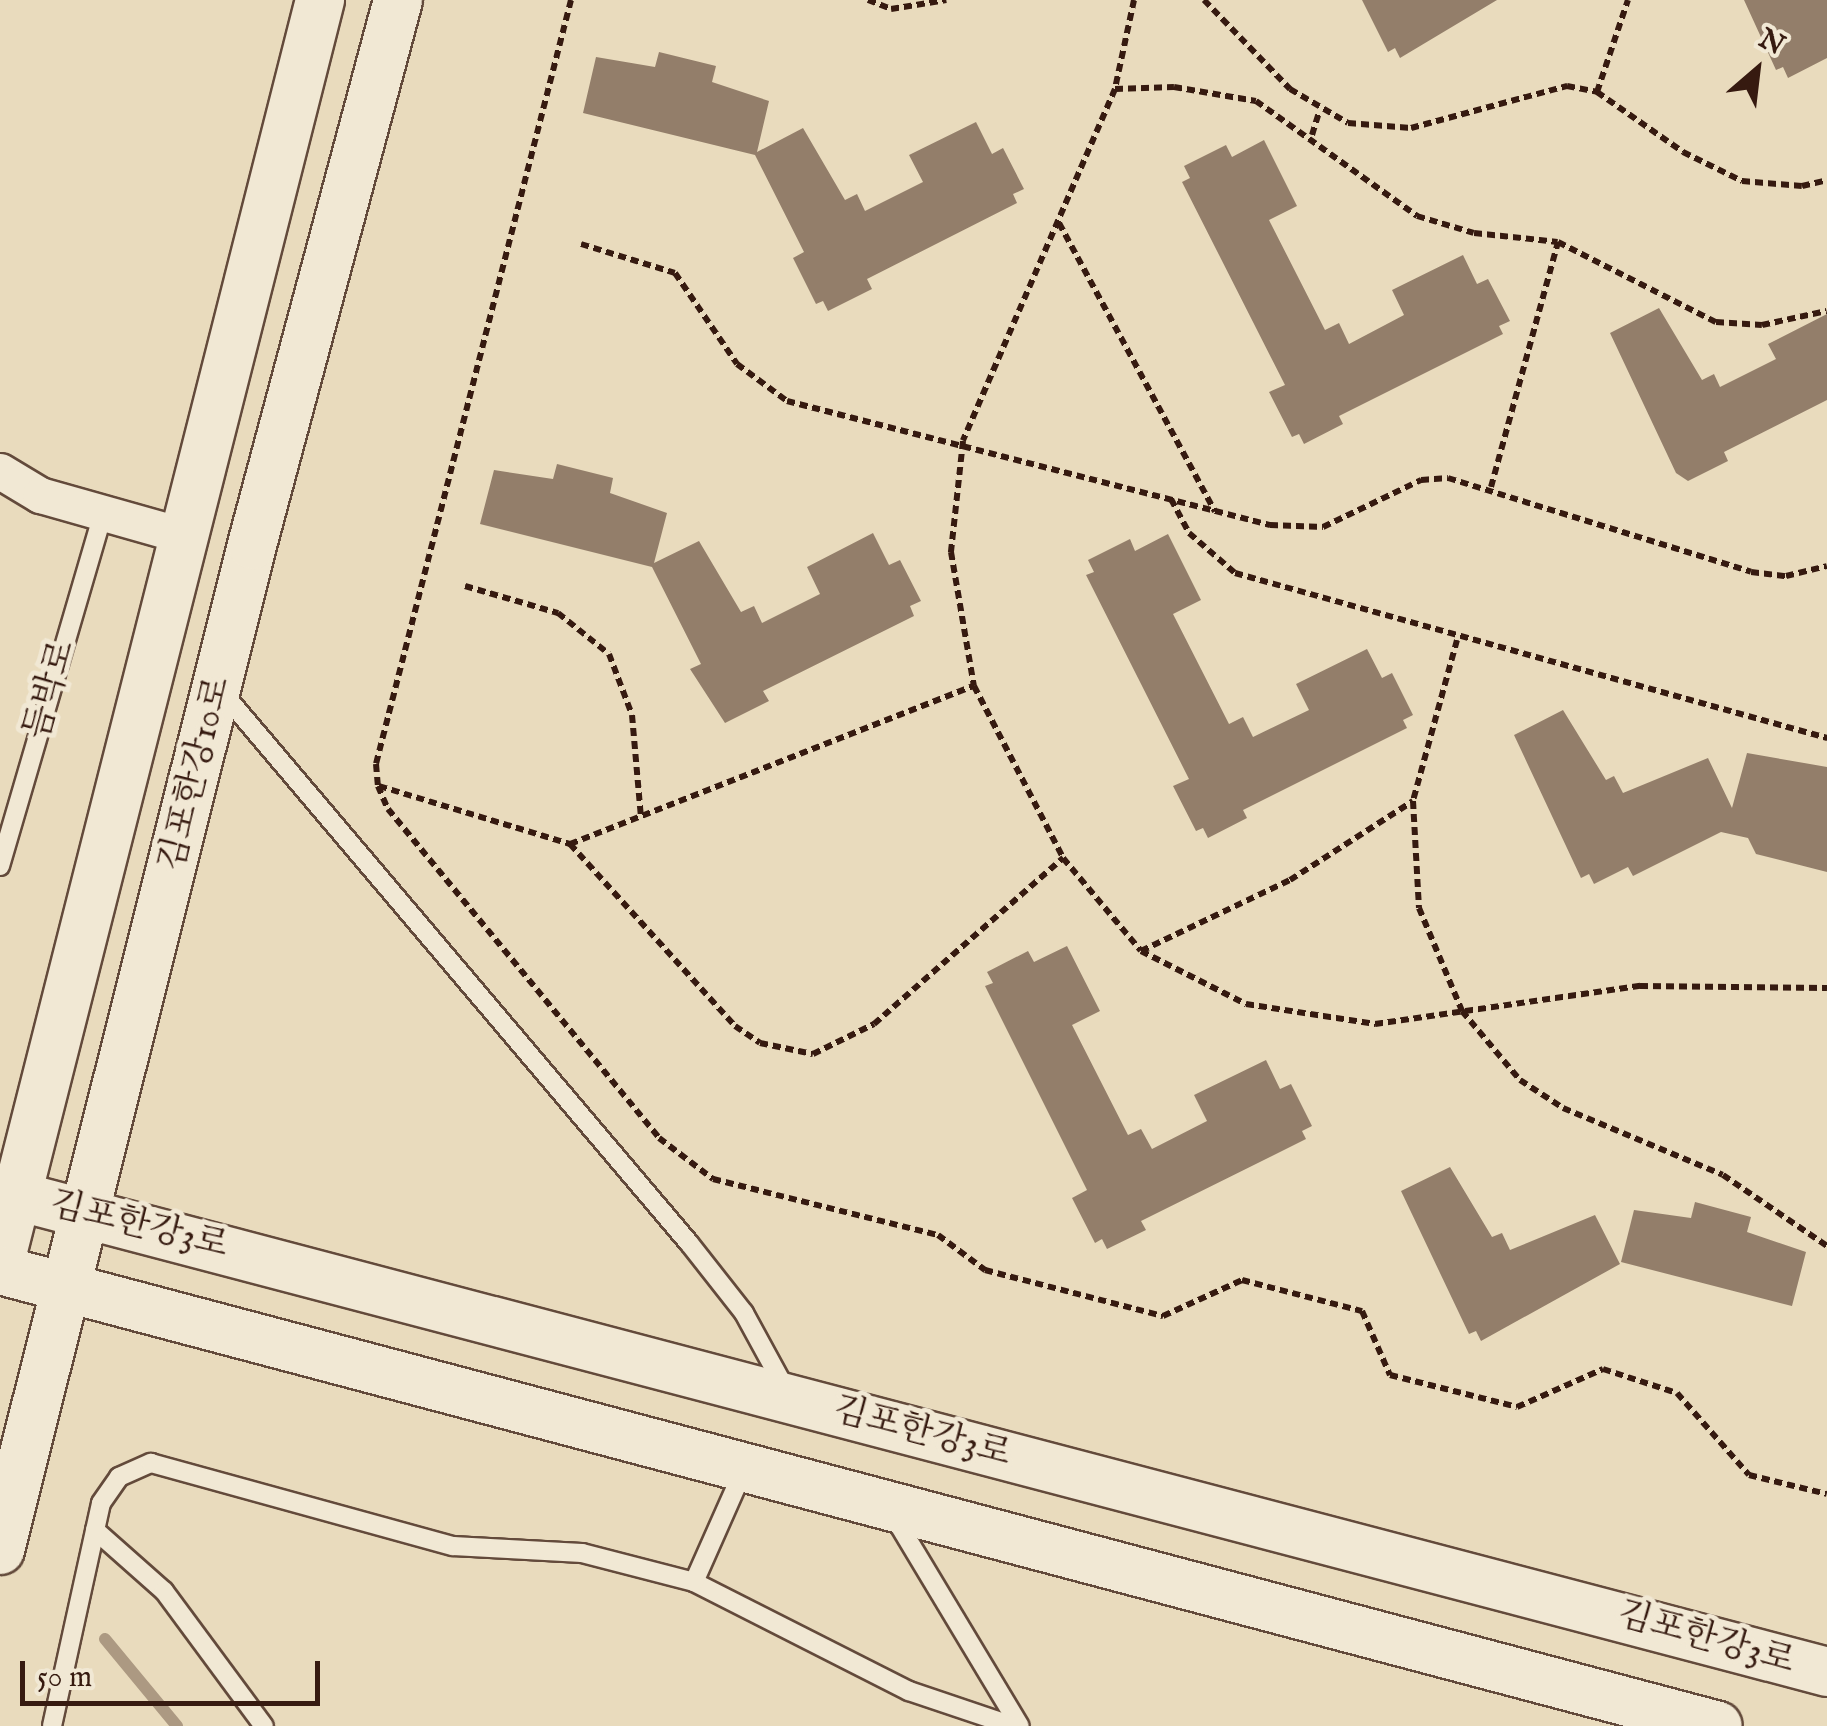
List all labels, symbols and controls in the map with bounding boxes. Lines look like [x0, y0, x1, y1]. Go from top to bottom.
north arrow [1707, 20, 1807, 120]
text: N [1752, 22, 1790, 64]
street label: 듬박로 [17, 635, 85, 745]
street label: 김포한강10로 [152, 672, 240, 876]
street label: 김포한강3로 [46, 1184, 232, 1268]
street label: 김포한강3로 [829, 1389, 1015, 1477]
street label: 김포한강3로 [1613, 1594, 1799, 1684]
scale bar [25, 1641, 325, 1703]
text: 50 m [37, 1659, 92, 1697]

